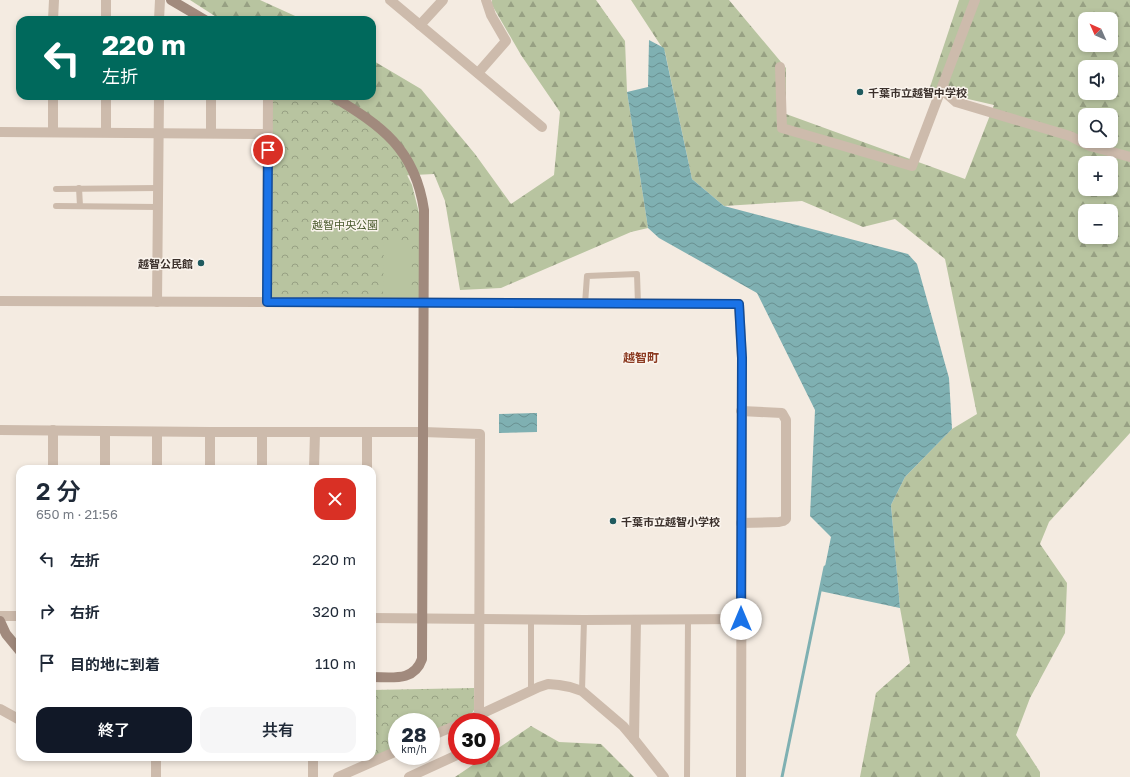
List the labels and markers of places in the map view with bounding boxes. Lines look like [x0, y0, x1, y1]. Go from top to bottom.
place label: 千葉市立越智中学校 [868, 86, 967, 99]
marker: 千葉市立越智中学校 [855, 87, 865, 97]
pin [251, 133, 285, 167]
place label: 越智公民館 [138, 257, 193, 270]
marker: 越智公民館 [196, 258, 206, 268]
place label: 千葉市立越智小学校 [621, 515, 720, 528]
marker: 千葉市立越智小学校 [608, 516, 618, 526]

